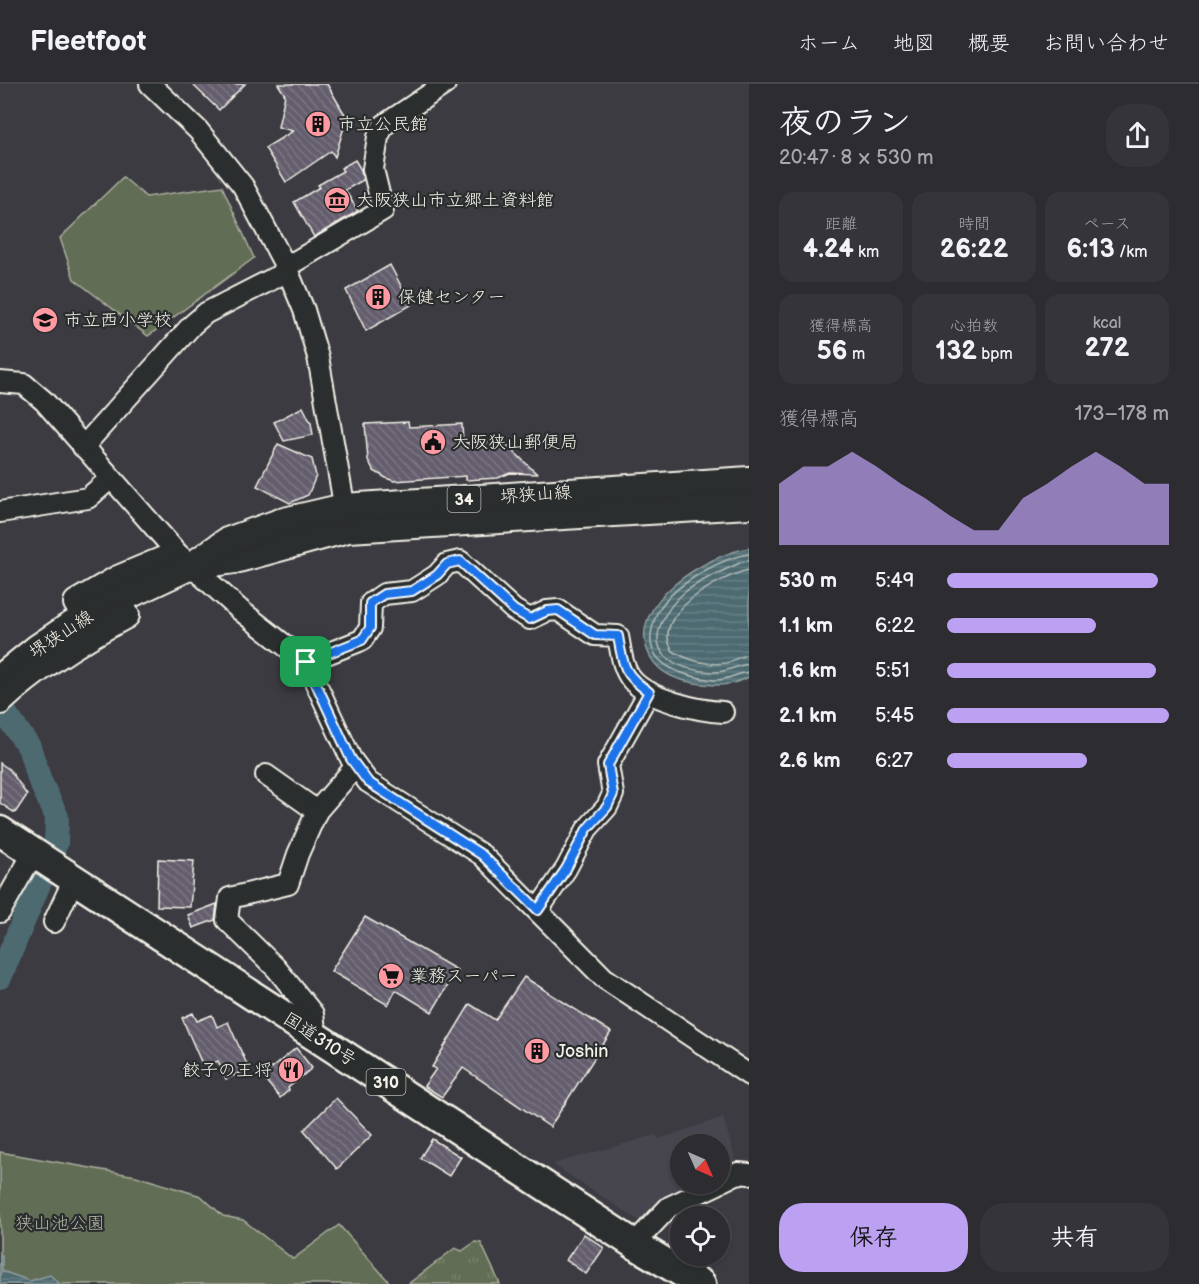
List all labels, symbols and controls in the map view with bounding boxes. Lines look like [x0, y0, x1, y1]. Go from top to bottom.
text: Fleetfoot [30, 25, 146, 58]
text: ホーム [798, 31, 860, 56]
text: 地図 [893, 31, 935, 56]
text: 概要 [968, 31, 1010, 56]
text: お問い合わせ [1043, 31, 1169, 56]
text: 夜のラン [779, 103, 911, 143]
button: share [1106, 104, 1169, 167]
building icon: 市立公民館 [303, 109, 333, 139]
place label: 市立公民館 [338, 114, 428, 135]
text: 20:47 · 8 × 530 m [779, 146, 934, 170]
museum icon: 大阪狭山市立郷土資料館 [322, 185, 352, 215]
place label: 大阪狭山市立郷土資料館 [356, 190, 554, 211]
text: 距離 [825, 215, 857, 234]
text: 時間 [958, 215, 990, 234]
text: ペース [1083, 215, 1131, 234]
text: 4.24 [803, 234, 854, 265]
text: 26:22 [940, 234, 1008, 265]
text: 6:13 [1067, 234, 1115, 265]
text: km [854, 243, 879, 262]
text: /km [1115, 243, 1147, 262]
building icon: 保健センター [363, 282, 393, 312]
place label: 保健センター [398, 287, 505, 308]
school or university icon: 市立西小学校 [30, 305, 60, 335]
place label: 市立西小学校 [64, 310, 172, 331]
text: kcal [1093, 314, 1121, 333]
text: 獲得標高 [809, 317, 873, 336]
text: 心拍数 [950, 317, 998, 336]
text: 272 [1085, 333, 1129, 364]
text: 56 [817, 336, 848, 367]
text: 132 [935, 336, 977, 367]
text: m [848, 345, 865, 364]
text: bpm [977, 345, 1013, 364]
text: 173–178 m [1075, 402, 1169, 426]
text: 獲得標高 [779, 407, 859, 431]
public building icon: 大阪狭山郵便局 [418, 427, 448, 457]
place label: 大阪狭山郵便局 [452, 432, 578, 453]
street label: 堺狭山線 [499, 482, 573, 507]
road number: 34 [448, 486, 480, 512]
text: 530 m [779, 569, 837, 593]
text: 5:49 [875, 569, 914, 593]
street label: 堺狭山線 [25, 606, 97, 663]
text: 1.1 km [779, 614, 833, 638]
text: 6:22 [875, 614, 915, 638]
pin [280, 636, 331, 687]
icon: arrive [289, 645, 322, 678]
text: 1.6 km [779, 659, 837, 683]
text: 5:51 [875, 659, 910, 683]
text: 2.1 km [779, 704, 837, 728]
text: 5:45 [875, 704, 914, 728]
text: 2.6 km [779, 749, 840, 773]
text: 6:27 [875, 749, 913, 773]
supermarket icon: 業務スーパー [376, 961, 406, 991]
place label: 業務スーパー [410, 966, 517, 987]
street label: 国道310号 [279, 1008, 360, 1071]
building icon: Joshin [522, 1036, 552, 1066]
place label: Joshin [556, 1041, 609, 1062]
restaurant icon: 餃子の王将 [276, 1055, 306, 1085]
place label: 餃子の王将 [182, 1060, 272, 1081]
road number: 310 [366, 1069, 406, 1095]
north arrow [670, 1134, 730, 1194]
map controls [670, 1134, 730, 1266]
button: 保存 [779, 1203, 968, 1272]
button: 共有 [980, 1203, 1169, 1272]
button: locate [670, 1206, 730, 1266]
park label: 狭山池公園 [15, 1213, 105, 1234]

